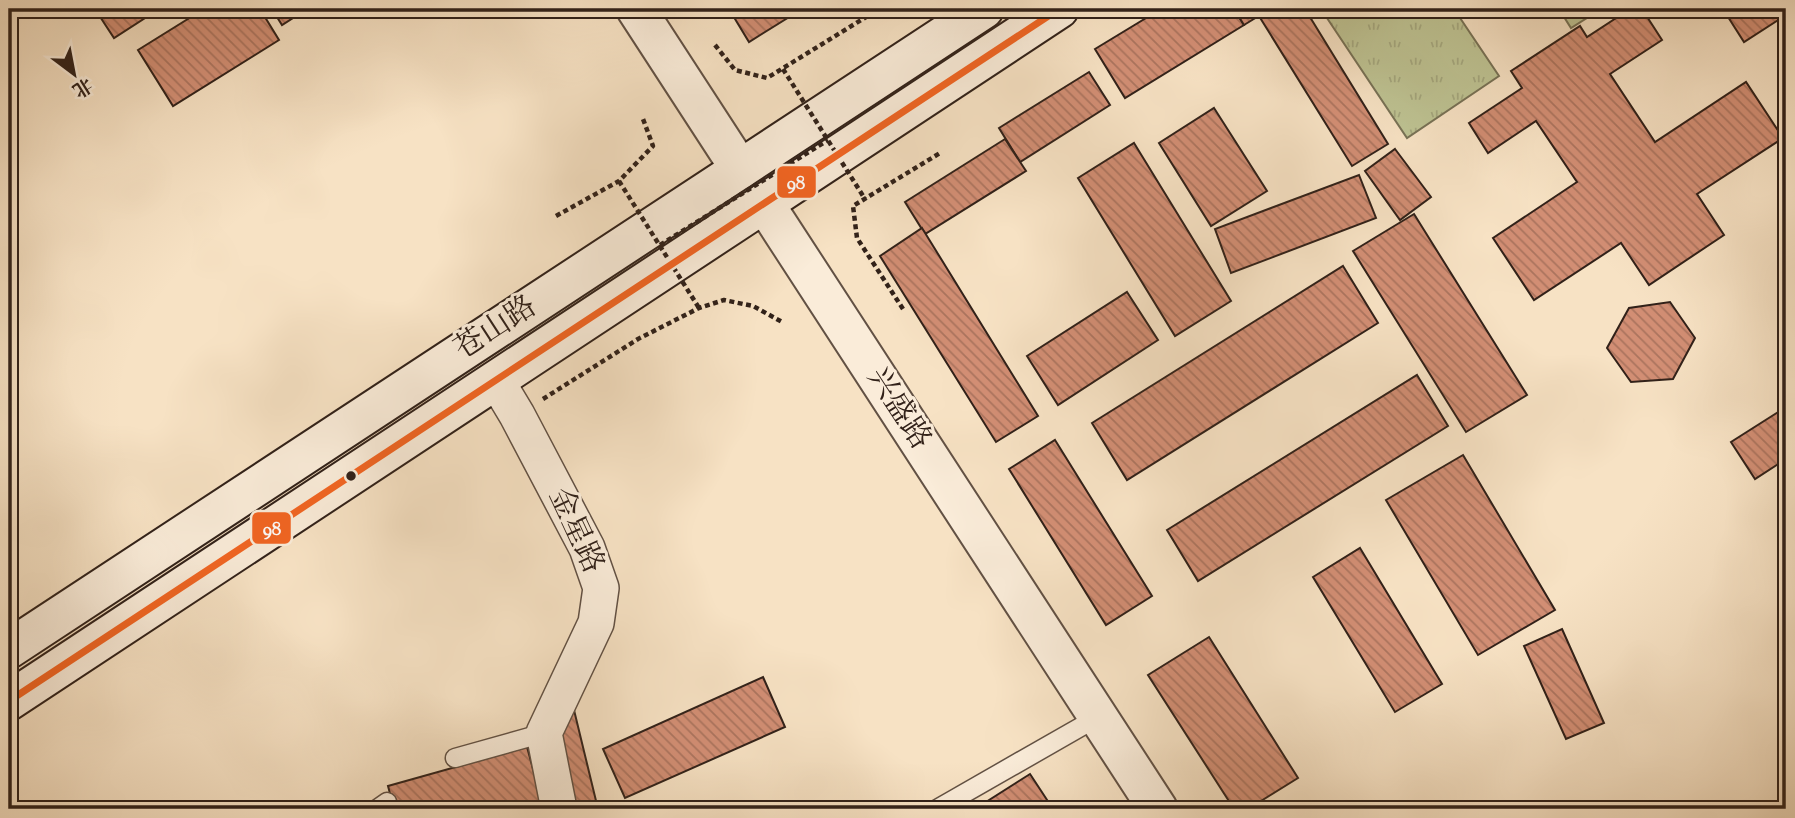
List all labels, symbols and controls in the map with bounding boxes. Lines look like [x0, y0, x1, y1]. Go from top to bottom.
north arrow [38, 38, 108, 108]
text: 北 [66, 70, 97, 103]
line badge: 98 [776, 165, 817, 199]
text: 98 [787, 171, 806, 198]
street label: 苍山路 [447, 286, 545, 372]
street label: 兴盛路 [855, 360, 941, 458]
unlabelled marker [344, 469, 358, 483]
street label: 金星路 [536, 481, 614, 581]
line badge: 98 [251, 511, 292, 545]
text: 98 [263, 517, 282, 544]

